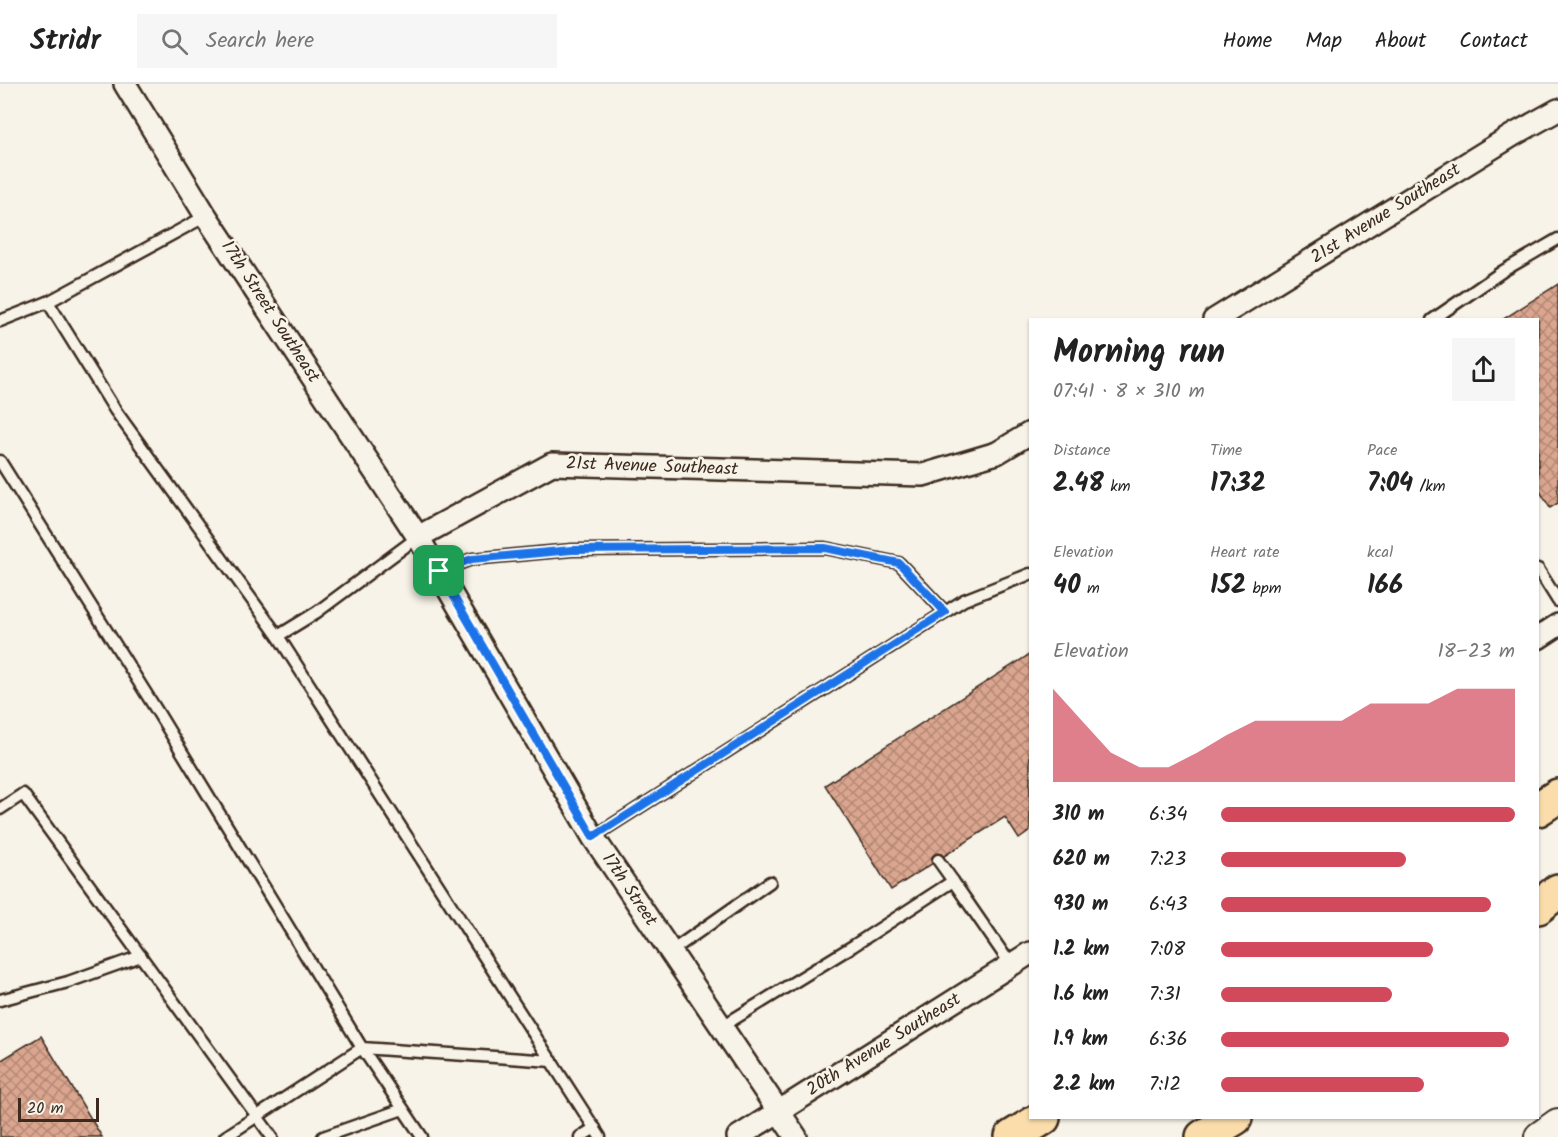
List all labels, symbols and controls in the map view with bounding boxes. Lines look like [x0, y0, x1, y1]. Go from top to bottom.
search box [137, 14, 557, 68]
text: Stridr [30, 19, 101, 64]
text: Search here [206, 24, 314, 59]
icon: search [158, 25, 191, 58]
text: Home [1223, 25, 1272, 58]
text: Map [1305, 25, 1342, 58]
text: About [1375, 25, 1426, 58]
text: Contact [1459, 25, 1528, 58]
street label: 21st Avenue Southeast [1305, 155, 1468, 272]
street label: 17th Street Southeast [213, 235, 328, 390]
text: Morning run [1053, 327, 1225, 380]
button: share [1452, 338, 1515, 401]
text: 07:41 · 8 × 310 m [1053, 376, 1205, 408]
text: Distance [1053, 438, 1111, 463]
text: Time [1210, 438, 1242, 463]
text: Pace [1367, 438, 1398, 463]
street label: 21st Avenue Southeast [565, 450, 740, 485]
text: 2.48 [1053, 463, 1104, 505]
text: 17:32 [1210, 463, 1266, 505]
text: 7:04 [1367, 463, 1413, 505]
text: km [1104, 474, 1131, 499]
text: /km [1413, 474, 1446, 499]
text: Elevation [1053, 540, 1114, 565]
text: Heart rate [1210, 540, 1280, 565]
text: kcal [1367, 540, 1393, 565]
pin [413, 545, 464, 596]
icon: arrive [422, 554, 455, 587]
text: 40 [1053, 565, 1081, 607]
text: 152 [1210, 565, 1246, 607]
text: 166 [1367, 565, 1403, 607]
text: m [1081, 576, 1100, 601]
text: bpm [1246, 576, 1281, 601]
text: Elevation [1053, 636, 1129, 668]
text: 18–23 m [1438, 636, 1515, 668]
text: 310 m [1053, 799, 1104, 831]
text: 6:34 [1149, 799, 1187, 831]
text: 620 m [1053, 844, 1110, 876]
text: 7:23 [1149, 844, 1186, 876]
street label: 17th Street [594, 847, 665, 934]
text: 930 m [1053, 889, 1108, 921]
text: 6:43 [1149, 889, 1187, 921]
text: 1.2 km [1053, 934, 1109, 966]
text: 7:08 [1149, 934, 1185, 966]
text: 1.6 km [1053, 979, 1109, 1011]
text: 7:31 [1149, 979, 1181, 1011]
street label: 20th Avenue Southeast [801, 985, 968, 1104]
text: 1.9 km [1053, 1024, 1108, 1056]
text: 6:36 [1149, 1024, 1188, 1056]
text: 2.2 km [1053, 1069, 1115, 1101]
text: 7:12 [1149, 1069, 1181, 1101]
scale bar [18, 1095, 99, 1122]
text: 20 m [27, 1096, 63, 1121]

